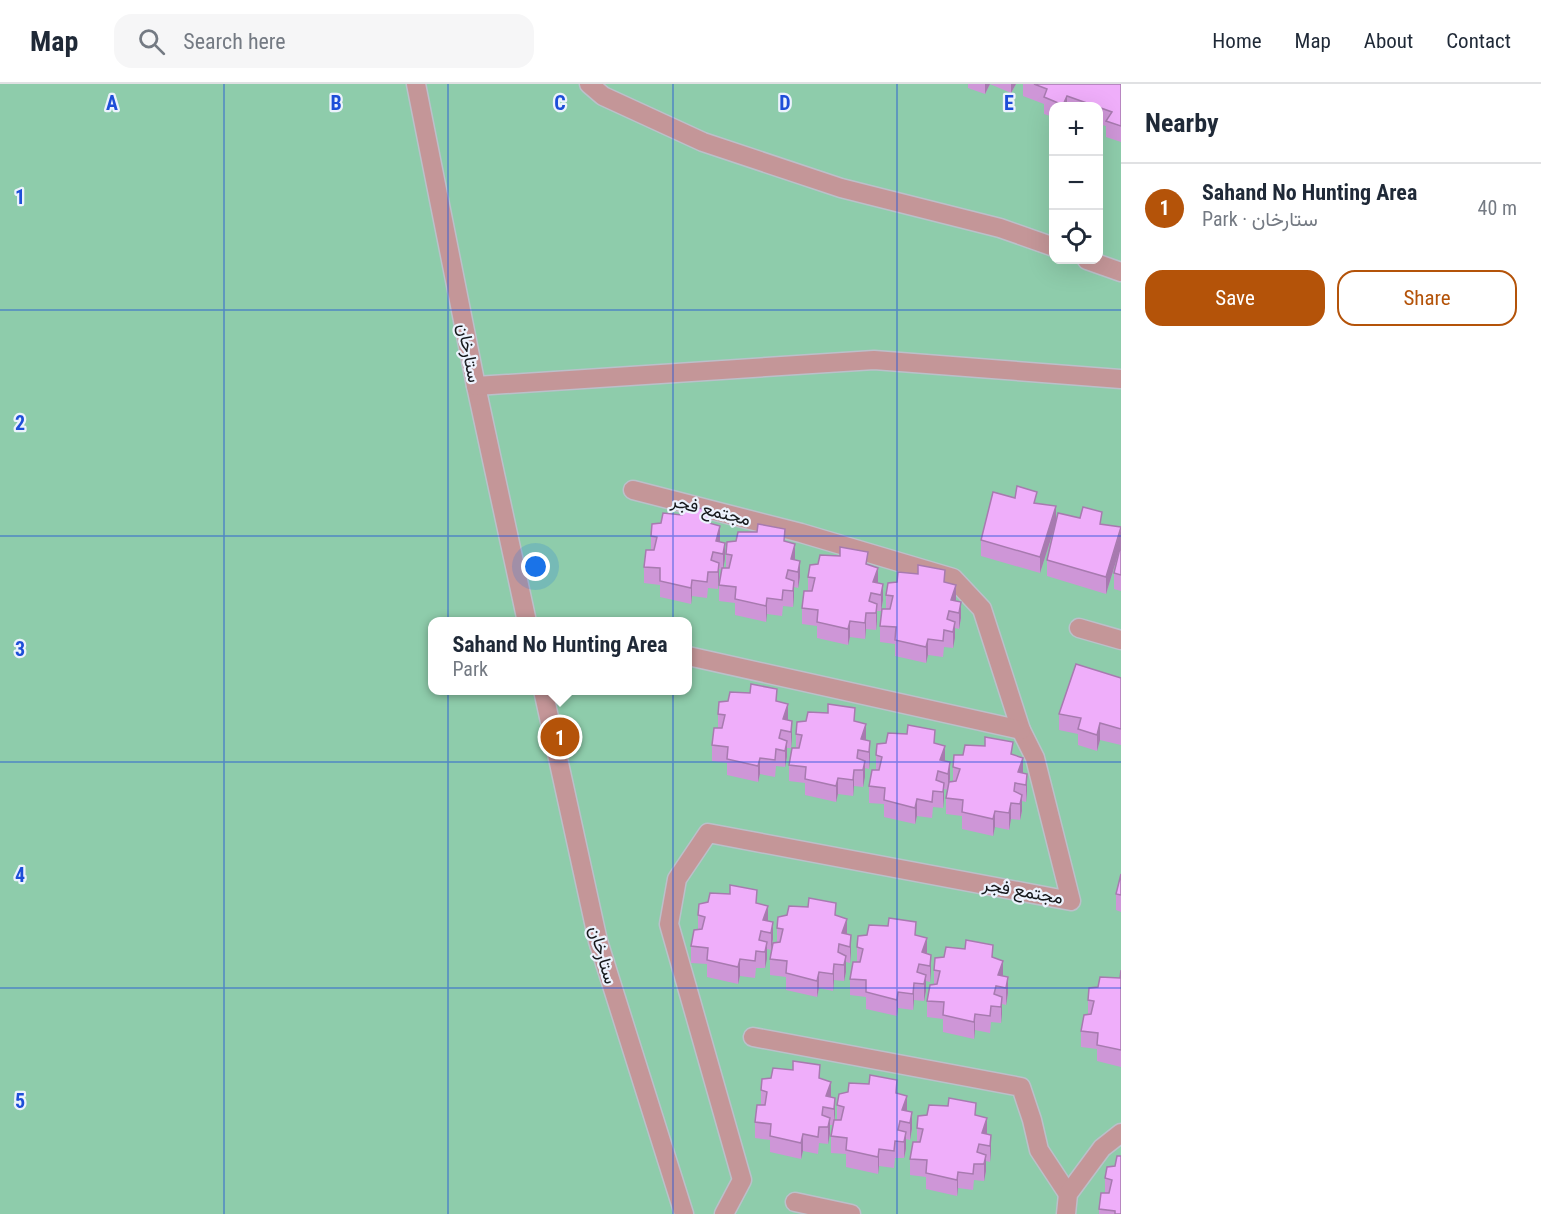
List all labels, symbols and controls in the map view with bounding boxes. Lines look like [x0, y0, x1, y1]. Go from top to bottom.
search box [114, 14, 534, 68]
text: Map [30, 25, 78, 58]
icon: search [135, 25, 168, 58]
text: Search here [183, 29, 286, 54]
text: Home [1212, 29, 1262, 53]
text: Map [1295, 29, 1331, 53]
text: About [1364, 29, 1413, 53]
text: Contact [1446, 29, 1511, 53]
text: A [106, 91, 118, 115]
text: B [330, 91, 342, 115]
text: C [554, 91, 566, 115]
text: D [779, 91, 791, 115]
text: E [1004, 91, 1014, 115]
map controls [1049, 102, 1103, 264]
button: + [1049, 102, 1103, 156]
text: Nearby [1145, 108, 1219, 138]
button: − [1049, 156, 1103, 210]
text: Sahand No Hunting Area [1202, 180, 1417, 205]
text: 1 [15, 185, 25, 209]
text: 1 [1159, 196, 1170, 220]
text: 40 m [1478, 196, 1517, 220]
text: Park · ستارخان [1202, 207, 1318, 231]
button: locate [1049, 210, 1103, 264]
button: Save [1145, 270, 1325, 326]
button: Share [1337, 270, 1517, 326]
street label: ستارخان [453, 322, 485, 384]
text: 2 [15, 411, 25, 435]
street label: مجتمع فجر [668, 489, 753, 531]
your location [521, 552, 550, 581]
popup [428, 617, 692, 695]
text: Sahand No Hunting Area [452, 632, 668, 657]
text: 3 [15, 637, 25, 661]
text: Park [452, 657, 488, 681]
pin: 1 [540, 714, 580, 760]
text: 4 [15, 863, 25, 887]
street label: مجتمع فجر [980, 873, 1065, 910]
street label: ستارخان [584, 923, 622, 987]
text: 5 [15, 1089, 25, 1113]

